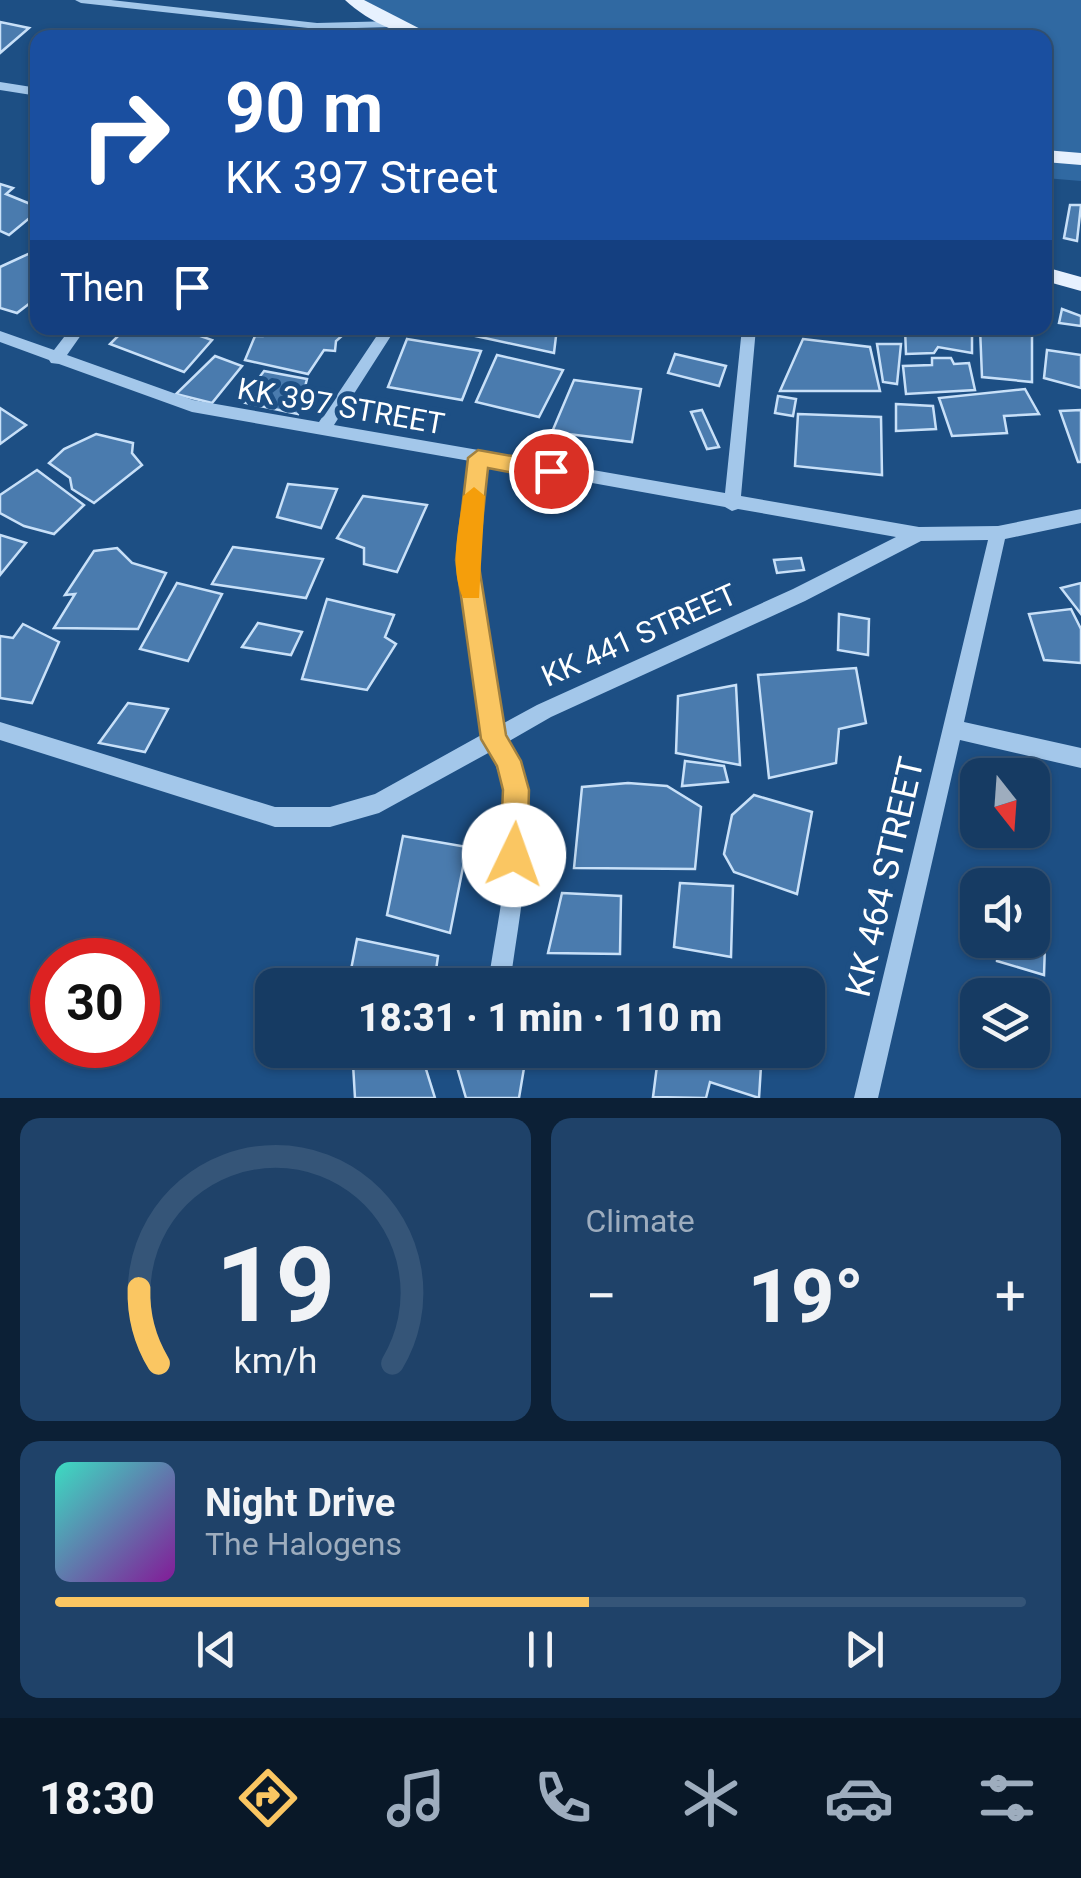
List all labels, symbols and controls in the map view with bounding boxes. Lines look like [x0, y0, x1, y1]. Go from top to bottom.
text: 90 m [225, 67, 383, 149]
icon: right [60, 70, 190, 200]
text: KK 397 Street [225, 151, 498, 204]
icon: arrive [165, 260, 220, 315]
text: Then [60, 266, 145, 310]
street label: KK 397 STREET [235, 371, 447, 441]
pin [509, 429, 594, 514]
icon: arrive [524, 444, 579, 499]
street label: KK 441 STREET [536, 576, 742, 694]
street label: KK 464 STREET [838, 753, 933, 1001]
north arrow [960, 758, 1050, 848]
map controls [960, 758, 1050, 1068]
position arrow [462, 803, 566, 907]
button: sound [960, 868, 1050, 958]
speed limit sign: 30 [30, 938, 160, 1068]
button: layers [960, 978, 1050, 1068]
text: 18:31 · 1 min · 110 m [358, 996, 722, 1040]
text: Climate [586, 1202, 695, 1240]
text: 19 [216, 1225, 335, 1346]
text: 19° [748, 1252, 864, 1340]
text: − [586, 1264, 617, 1328]
text: + [995, 1264, 1026, 1328]
text: km/h [233, 1340, 317, 1382]
text: Night Drive [205, 1481, 395, 1525]
text: The Halogens [205, 1525, 402, 1563]
icon: previous [189, 1622, 244, 1677]
icon: pause [513, 1622, 568, 1677]
icon: next [837, 1622, 892, 1677]
icon: directions [233, 1763, 303, 1833]
icon: music [381, 1763, 451, 1833]
icon: phone [528, 1763, 598, 1833]
icon: climate [676, 1763, 746, 1833]
icon: car [824, 1763, 894, 1833]
icon: filters [972, 1763, 1042, 1833]
text: 18:30 [39, 1772, 155, 1825]

